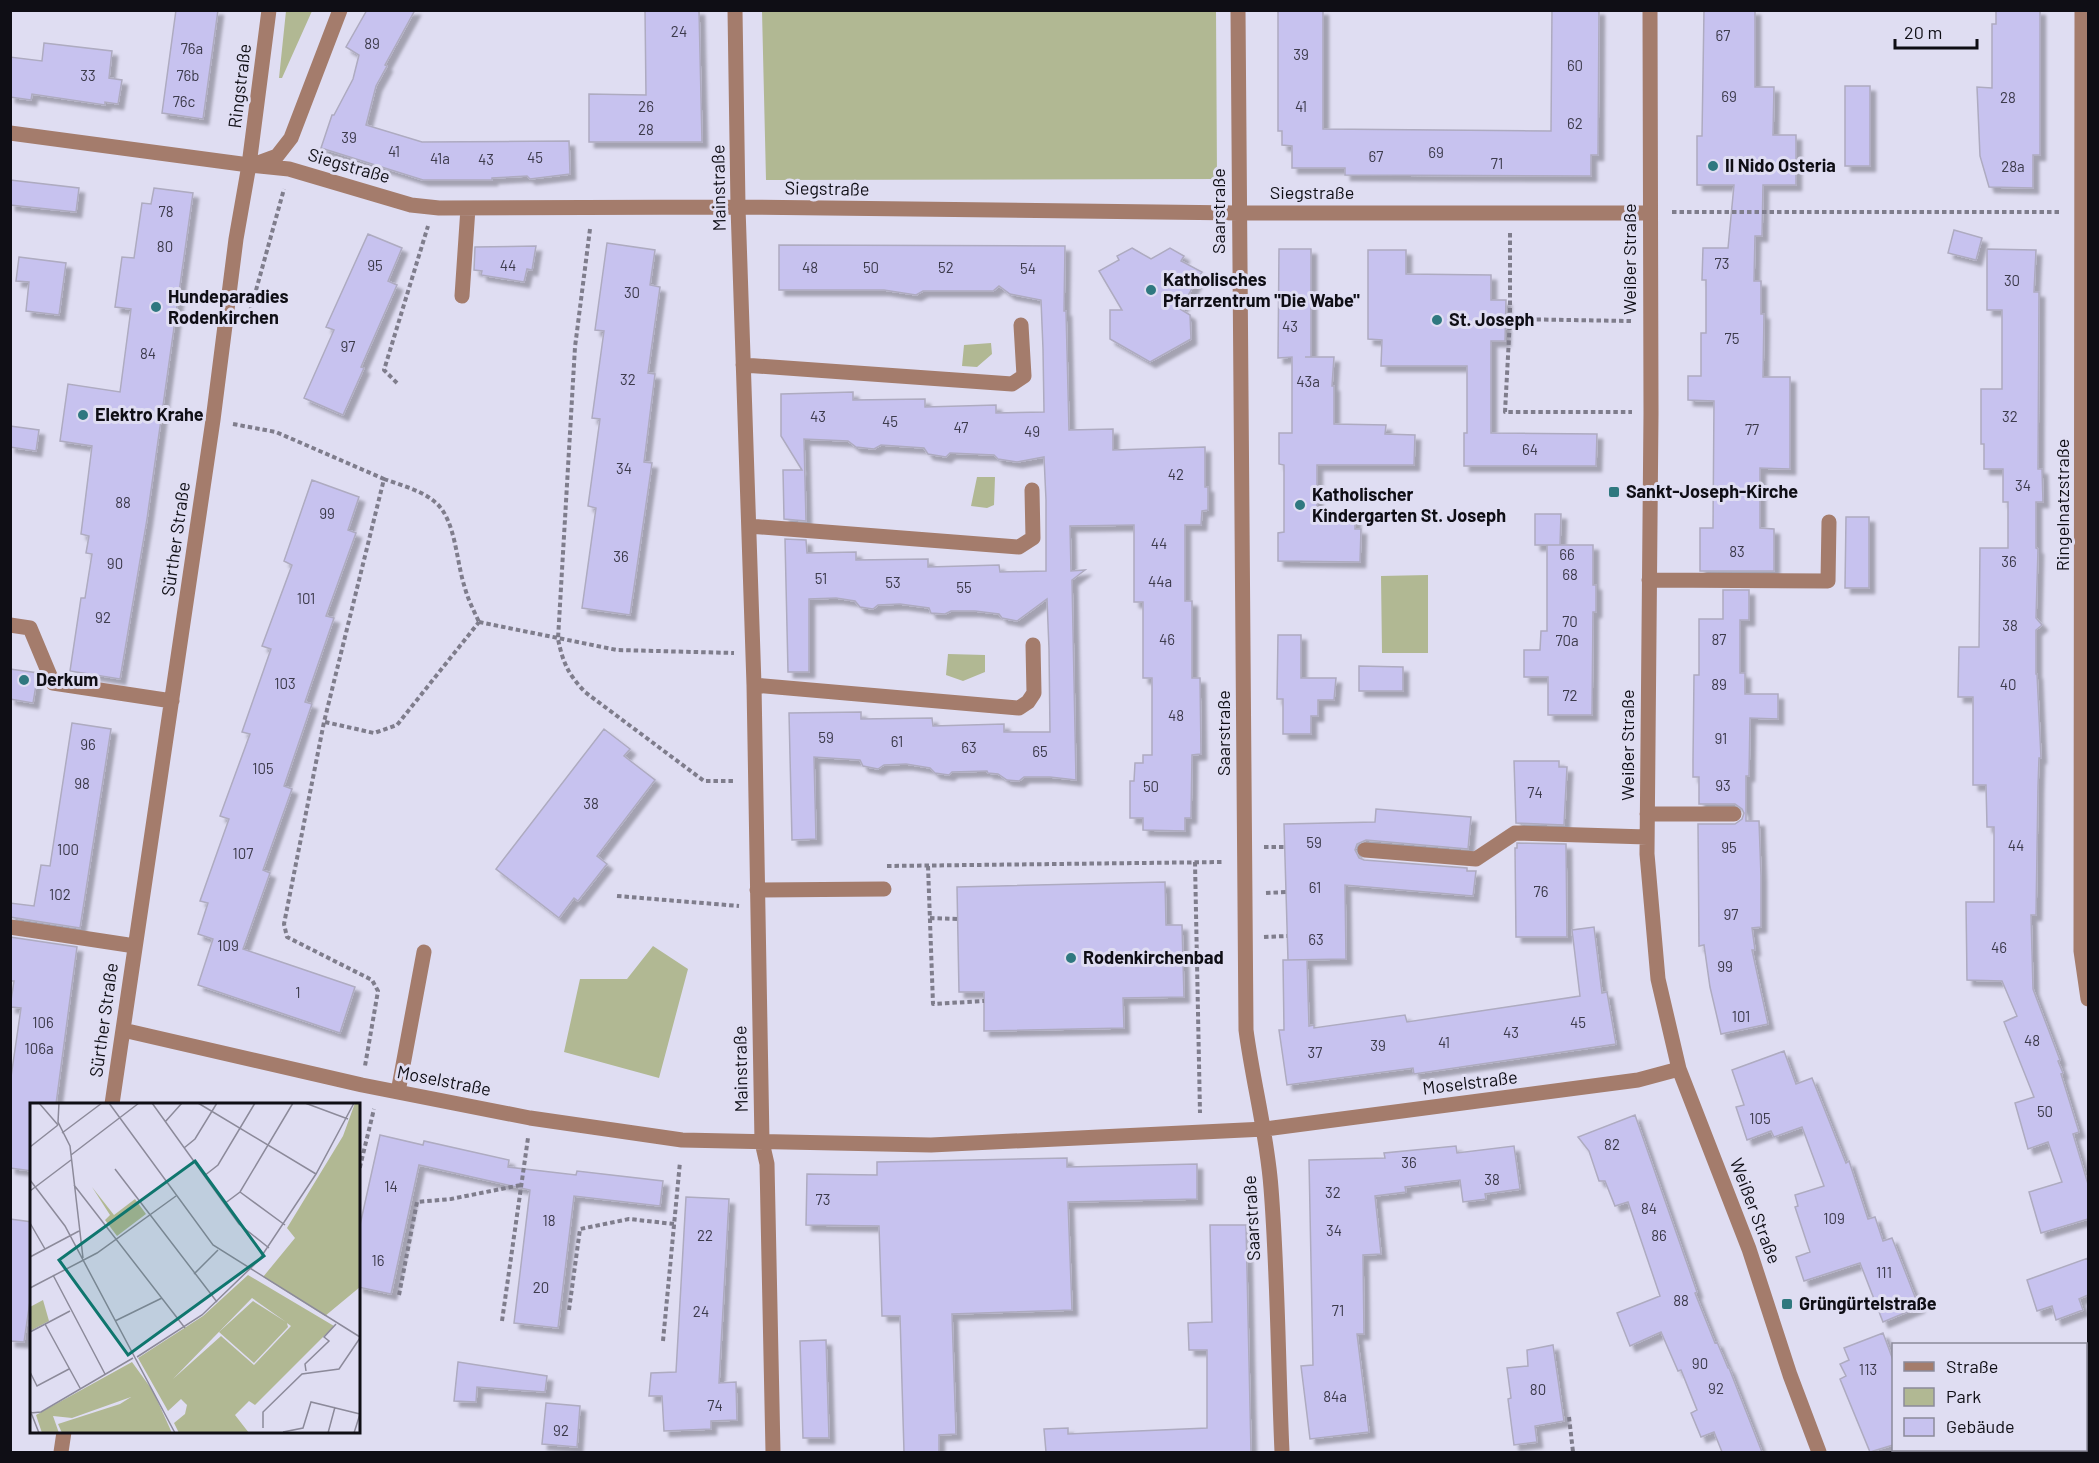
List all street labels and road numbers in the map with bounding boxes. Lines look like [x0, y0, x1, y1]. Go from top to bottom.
street label: Ringstraße [223, 42, 255, 130]
street label: Siegstraße [306, 143, 393, 187]
street label: Mainstraße [706, 144, 730, 232]
street label: Saarstraße [1207, 168, 1229, 254]
street label: Siegstraße [784, 176, 870, 200]
street label: Siegstraße [1270, 181, 1354, 203]
street label: Weißer Straße [1618, 203, 1640, 315]
street label: Ringelnatzstraße [2051, 439, 2073, 571]
street label: Sürther Straße [156, 480, 194, 597]
street label: Weißer Straße [1616, 689, 1638, 801]
street label: Saarstraße [1212, 690, 1234, 776]
street label: Sürther Straße [84, 961, 122, 1078]
street label: Mainstraße [728, 1025, 752, 1113]
street label: Moselstraße [395, 1060, 493, 1100]
street label: Moselstraße [1421, 1065, 1519, 1099]
street label: Weißer Straße [1726, 1155, 1786, 1267]
street label: Saarstraße [1238, 1175, 1264, 1262]

